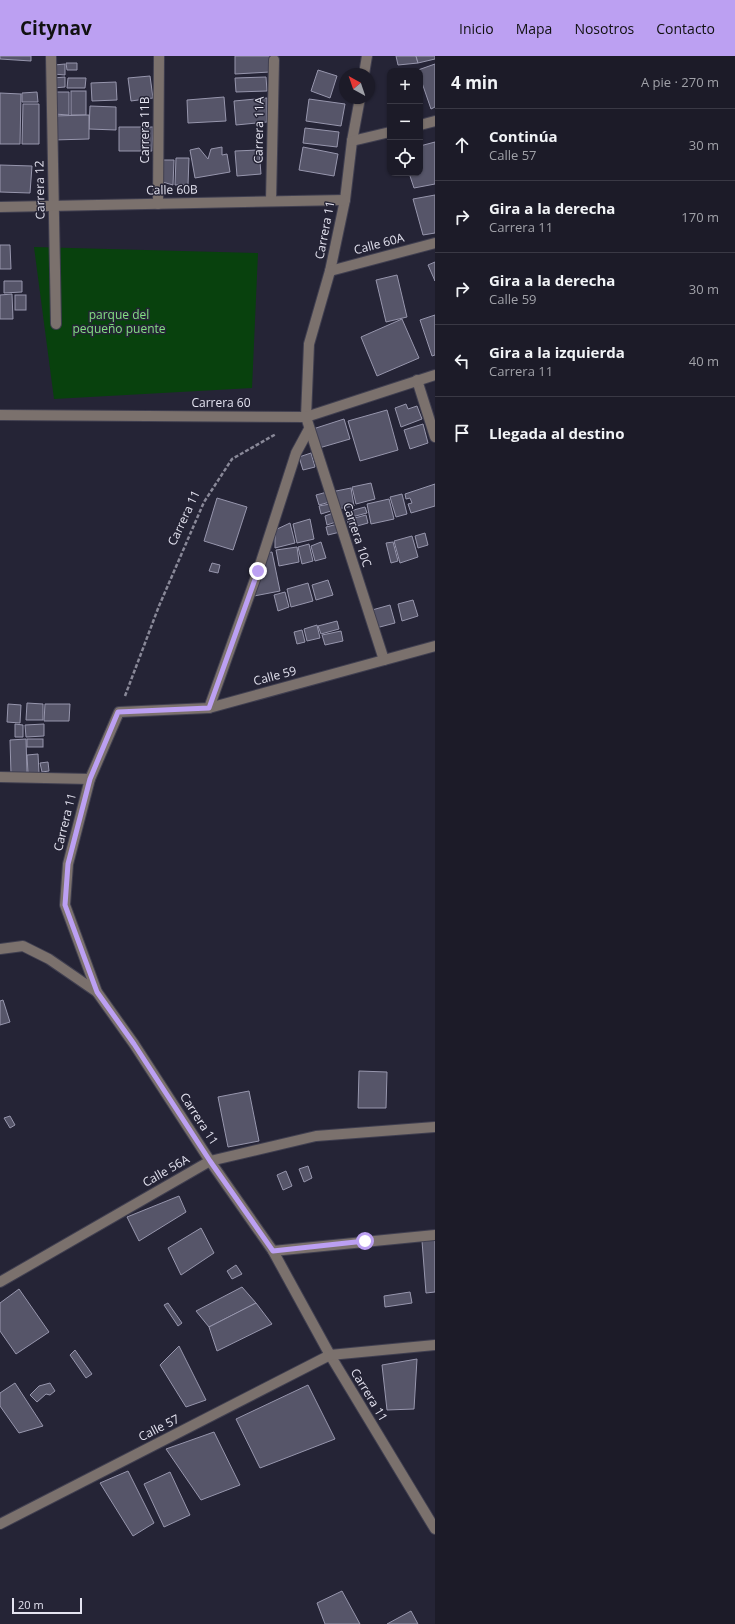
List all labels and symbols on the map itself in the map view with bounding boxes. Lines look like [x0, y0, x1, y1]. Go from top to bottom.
north arrow [339, 68, 375, 104]
street label: Carrera 11B [136, 96, 153, 163]
street label: Carrera 11A [249, 96, 268, 164]
street label: Carrera 12 [30, 160, 49, 220]
street label: Calle 60B [146, 181, 198, 198]
street label: Carrera 11 [311, 199, 338, 261]
street label: Calle 60A [352, 229, 406, 258]
park label: parque del pequeño puente [72, 306, 166, 337]
street label: Carrera 60 [191, 394, 251, 411]
street label: Carrera 11 [163, 487, 204, 548]
street label: Carrera 10C [339, 500, 376, 570]
route end [249, 562, 267, 580]
street label: Calle 59 [251, 662, 298, 689]
street label: Carrera 11 [49, 791, 80, 853]
street label: Carrera 11 [176, 1089, 223, 1148]
street label: Calle 56A [139, 1150, 193, 1191]
route start [356, 1232, 374, 1250]
street label: Carrera 11 [347, 1365, 392, 1424]
street label: Calle 57 [135, 1410, 182, 1445]
scale bar [12, 1596, 82, 1615]

